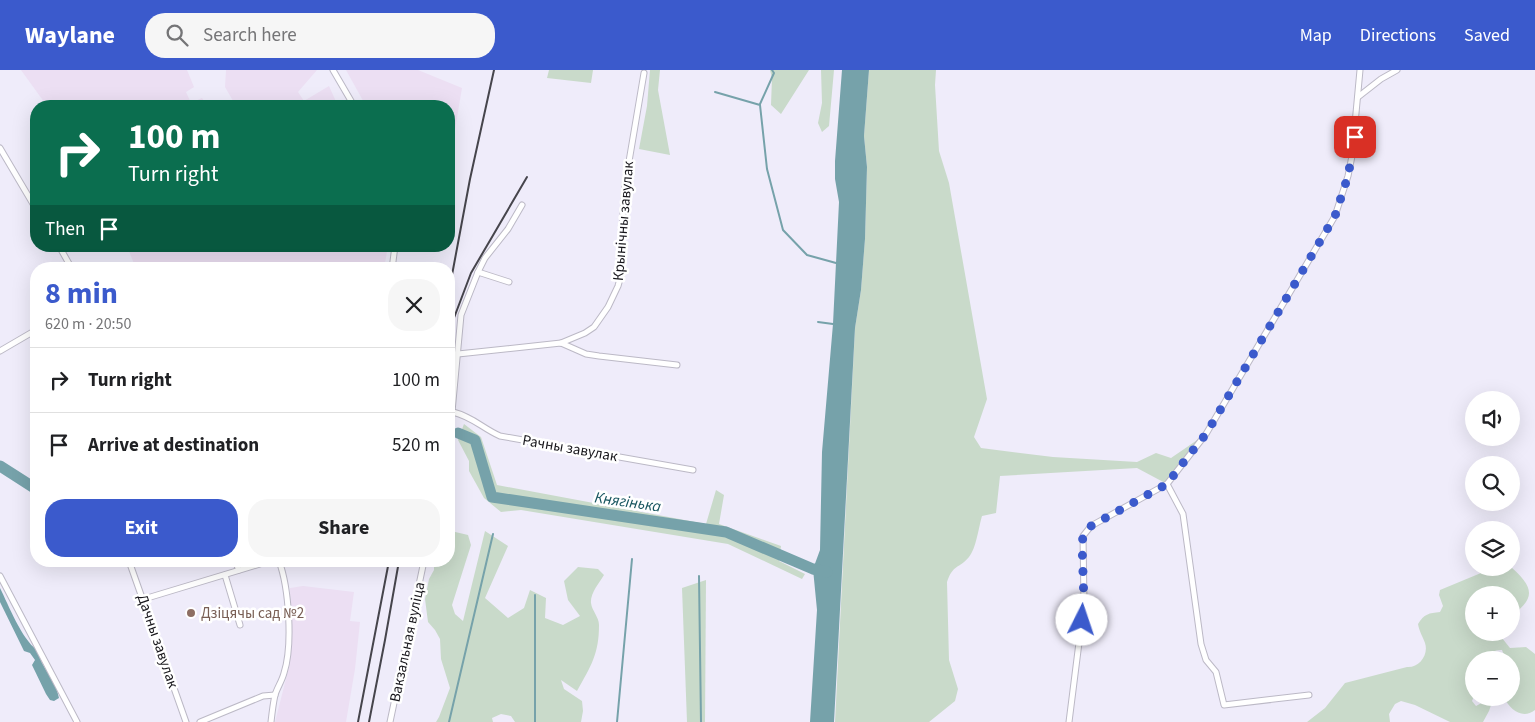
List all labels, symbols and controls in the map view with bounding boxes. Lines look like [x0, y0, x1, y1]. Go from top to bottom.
search box [145, 13, 495, 58]
text: Waylane [25, 18, 115, 53]
icon: search [163, 21, 191, 49]
text: Search here [203, 22, 297, 49]
text: Map [1300, 23, 1332, 48]
text: Directions [1360, 23, 1436, 48]
text: Saved [1464, 23, 1510, 48]
text: 100 m [128, 112, 220, 162]
pin [1334, 116, 1376, 158]
icon: right [45, 120, 110, 185]
icon: arrive [1341, 123, 1369, 151]
text: Turn right [128, 158, 218, 190]
street label: Крынічны завулак [608, 160, 639, 282]
icon: arrive [95, 215, 123, 243]
text: Then [45, 216, 85, 243]
text: 8 min [45, 272, 118, 315]
button: close [388, 279, 440, 331]
text: 620 m · 20:50 [45, 313, 132, 335]
icon: right [45, 366, 73, 394]
text: Turn right [88, 367, 172, 394]
text: 100 m [392, 367, 440, 394]
map controls [1465, 391, 1520, 706]
button: sound [1465, 391, 1520, 446]
street label: Рачны завулак [521, 430, 620, 467]
icon: arrive [45, 431, 73, 459]
text: Arrive at destination [88, 432, 259, 459]
text: 520 m [392, 432, 440, 459]
button: search [1465, 456, 1520, 511]
water label: Княгінька [593, 486, 663, 518]
button: Exit [45, 499, 238, 557]
button: Share [248, 499, 440, 557]
button: layers [1465, 521, 1520, 576]
street label: Вакзальная вуліца [384, 580, 430, 704]
button: + [1465, 586, 1520, 641]
street label: Дачны завулак [132, 591, 184, 692]
position arrow [1055, 593, 1107, 645]
place label: Дзіцячы сад №2 [201, 603, 304, 624]
marker: Дзіцячы сад №2 [185, 607, 197, 619]
button: − [1465, 651, 1520, 706]

